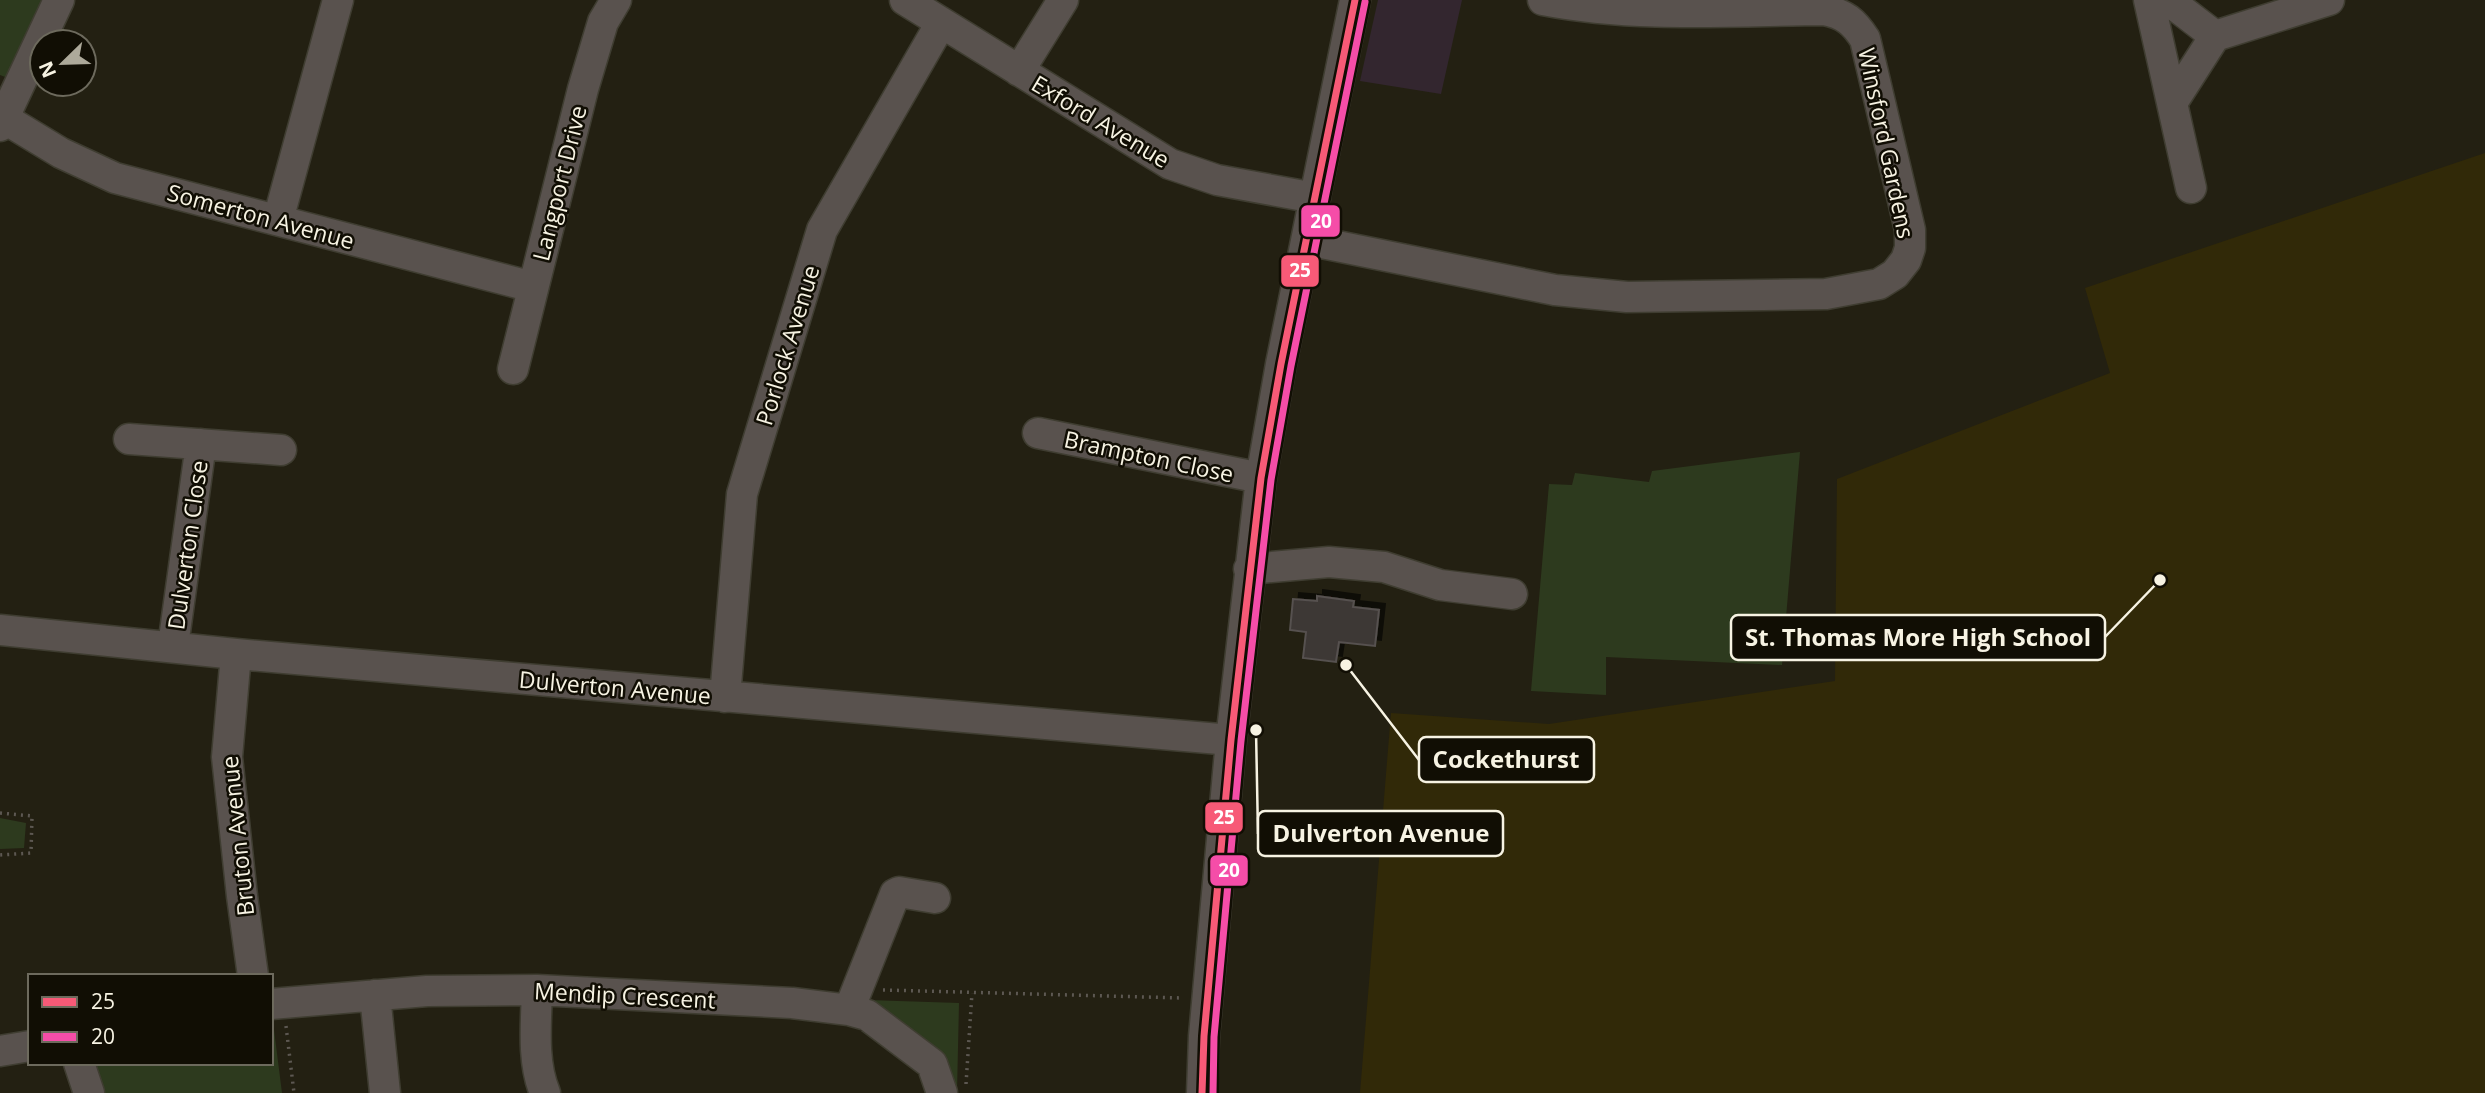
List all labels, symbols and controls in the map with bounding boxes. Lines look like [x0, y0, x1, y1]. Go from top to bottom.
north arrow [28, 28, 98, 98]
street label: Winsford Gardens [1851, 45, 1923, 241]
text: N [32, 57, 62, 82]
street label: Exford Avenue [1026, 67, 1176, 175]
street label: Langport Drive [524, 102, 594, 264]
street label: Somerton Avenue [164, 176, 358, 256]
line badge: 20 [1300, 204, 1341, 238]
text: 20 [1310, 208, 1332, 234]
line badge: 25 [1280, 254, 1320, 288]
text: 25 [1289, 257, 1311, 283]
street label: Porlock Avenue [747, 261, 827, 429]
street label: Brampton Close [1061, 422, 1237, 490]
street label: Dulverton Close [159, 458, 215, 632]
callout: St. Thomas More High School [1731, 615, 2105, 660]
text: St. Thomas More High School [1745, 620, 2091, 653]
street label: Dulverton Avenue [518, 663, 712, 711]
callout: Cockethurst [1419, 737, 1594, 782]
text: Cockethurst [1433, 742, 1579, 775]
street label: Bruton Avenue [213, 754, 261, 918]
line badge: 25 [1204, 801, 1244, 834]
text: 25 [1213, 804, 1235, 830]
callout: Dulverton Avenue [1258, 811, 1503, 856]
text: Dulverton Avenue [1273, 816, 1490, 849]
line badge: 20 [1209, 854, 1249, 887]
text: 20 [1218, 857, 1240, 883]
legend [28, 974, 273, 1065]
street label: Mendip Crescent [533, 974, 717, 1016]
text: 25 [91, 987, 115, 1015]
text: 20 [91, 1022, 115, 1050]

